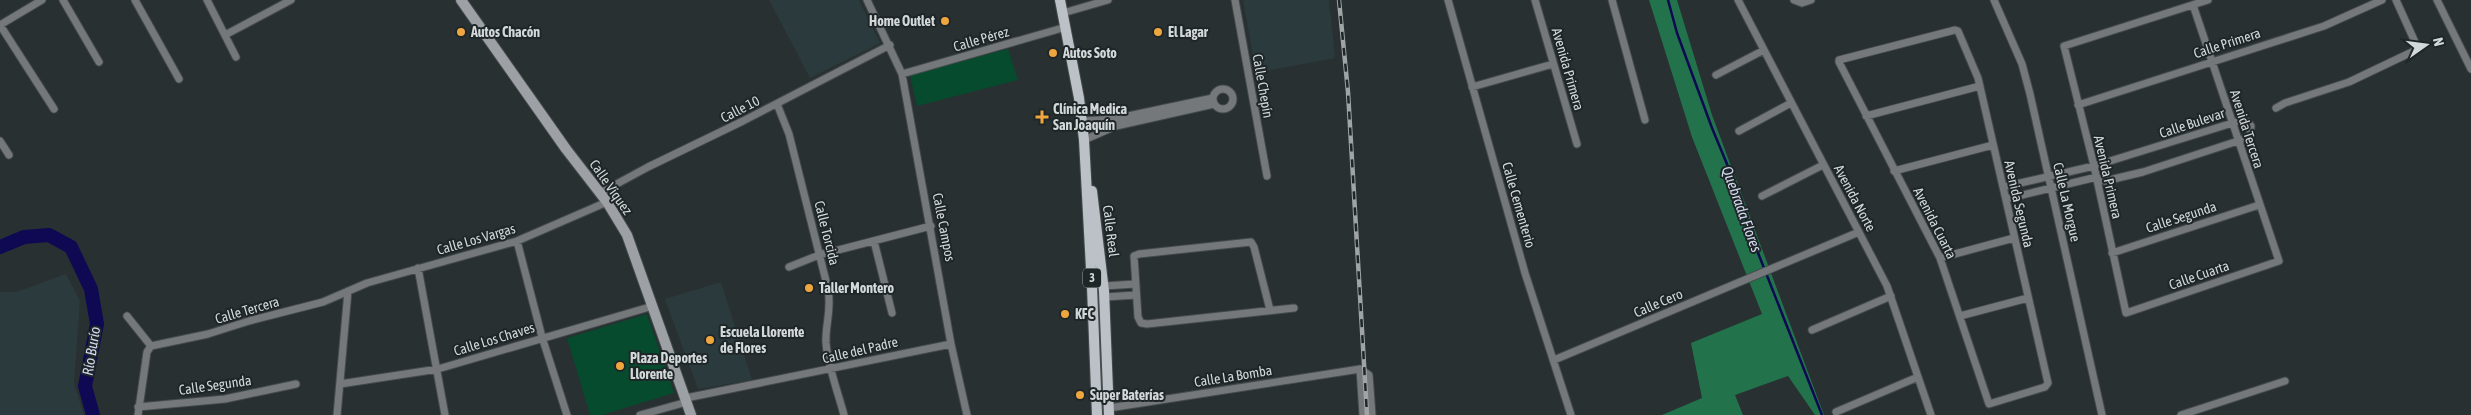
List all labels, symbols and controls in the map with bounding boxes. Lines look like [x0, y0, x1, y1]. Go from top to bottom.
place label: Home Outlet [869, 13, 935, 29]
marker: Home Outlet [939, 15, 951, 27]
north arrow [2401, 20, 2451, 70]
street label: Calle Pérez [951, 23, 1011, 55]
place label: Autos Chacón [470, 24, 540, 40]
place label: El Lagar [1168, 24, 1209, 40]
street label: Calle Primera [2192, 25, 2262, 61]
marker: Autos Chacón [455, 26, 467, 38]
marker: El Lagar [1152, 26, 1164, 38]
street label: Avenida Primera [1549, 26, 1587, 112]
text: N [2430, 36, 2447, 48]
place label: Autos Soto [1062, 45, 1117, 61]
marker: Autos Soto [1047, 47, 1059, 59]
street label: Calle Chepín [1250, 53, 1276, 119]
street label: Avenida Tercera [2227, 88, 2267, 170]
street label: Calle 10 [718, 92, 763, 126]
place label: Clínica Medica San Joaquín [1053, 101, 1128, 133]
street label: Calle Bulevar [2157, 105, 2228, 141]
marker: Clínica Medica San Joaquín [1035, 110, 1049, 124]
street label: Avenida Primera [2091, 134, 2125, 220]
street label: Calle Víquez [586, 157, 636, 217]
street label: Avenida Segunda [2001, 159, 2037, 249]
street label: Calle Cementerio [1499, 160, 1539, 250]
street label: Calle La Morgue [2050, 161, 2084, 243]
street label: Avenida Norte [1831, 162, 1879, 234]
water label: Quebrada Flores [1719, 164, 1765, 254]
street label: Avenida Cuarta [1910, 185, 1960, 261]
street label: Calle Campos [930, 191, 958, 263]
street label: Calle Segunda [2144, 198, 2218, 236]
street label: Calle Torcida [811, 199, 843, 267]
street label: Calle Real [1100, 204, 1122, 258]
street label: Calle Los Vargas [435, 220, 517, 258]
street label: Calle Cuarta [2167, 257, 2231, 293]
road number: 3 [1083, 268, 1101, 288]
place label: Taller Montero [819, 280, 894, 296]
marker: Taller Montero [803, 282, 815, 294]
street label: Calle Cero [1631, 286, 1685, 320]
street label: Calle Tercera [213, 293, 281, 327]
place label: KFC [1075, 306, 1095, 322]
marker: KFC [1059, 308, 1071, 320]
street label: Calle Los Chaves [452, 319, 536, 359]
place label: Escuela Llorente de Flores [720, 324, 804, 356]
water label: Río Burío [79, 325, 103, 377]
marker: Escuela Llorente de Flores [704, 334, 716, 346]
street label: Calle del Padre [821, 334, 899, 366]
place label: Plaza Deportes Llorente [630, 350, 707, 382]
marker: Plaza Deportes Llorente [614, 360, 626, 372]
street label: Calle La Bomba [1193, 362, 1273, 390]
street label: Calle Segunda [178, 372, 252, 398]
place label: Super Baterías [1090, 387, 1164, 403]
marker: Super Baterías [1074, 389, 1086, 401]

